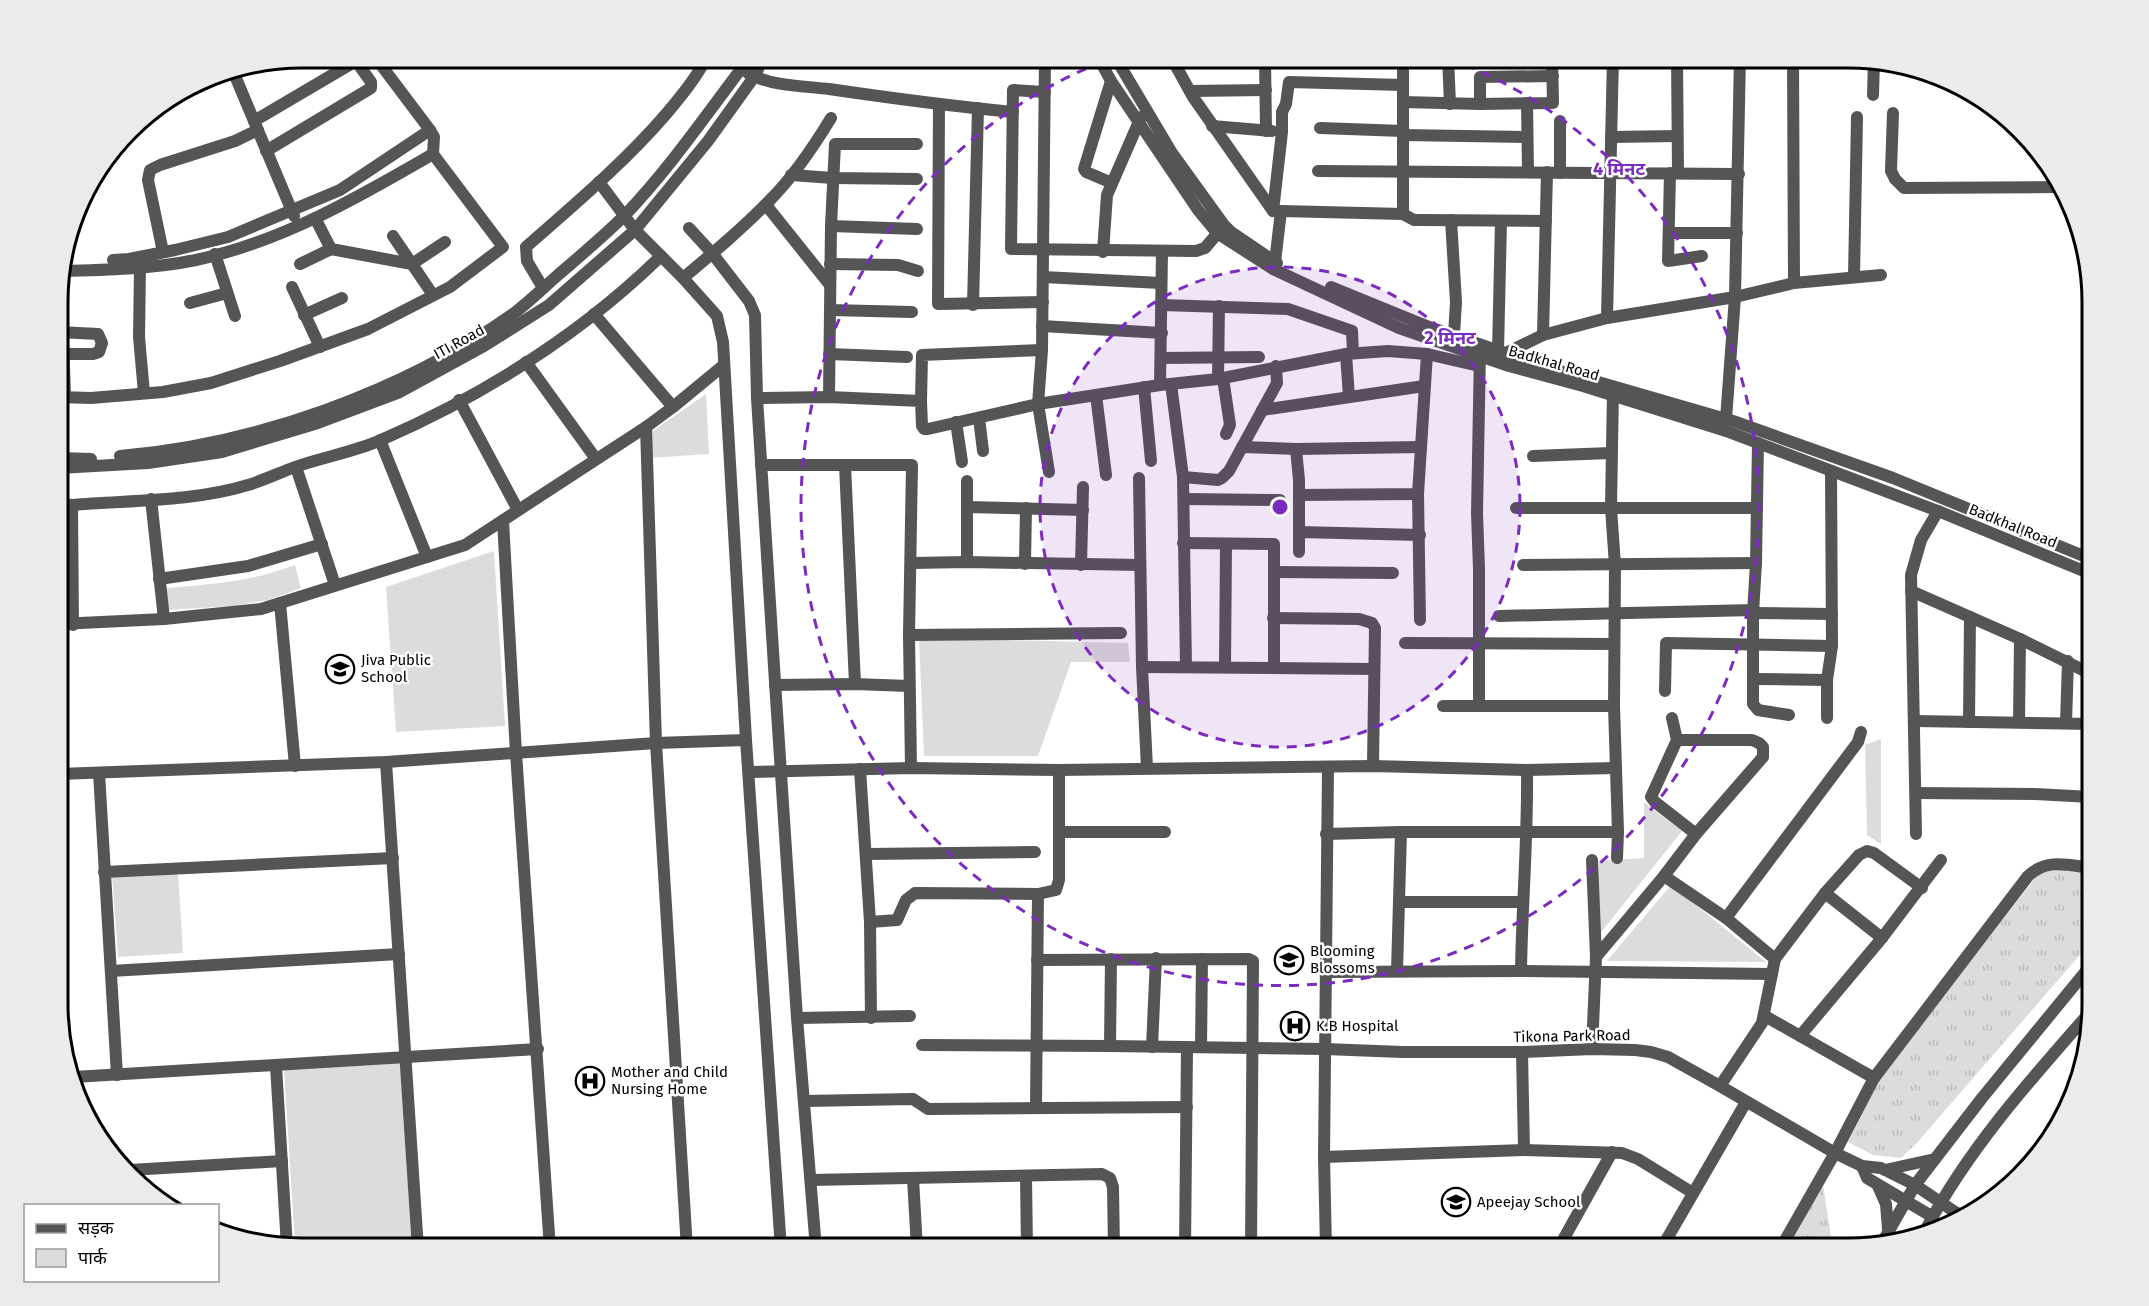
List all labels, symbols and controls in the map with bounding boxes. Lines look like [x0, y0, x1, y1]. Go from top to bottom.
text: 4 मिनट [1593, 158, 1645, 180]
street label: ITI Road [431, 321, 487, 363]
text: 2 मिनट [1424, 327, 1476, 349]
street label: Badkhal Road [1506, 341, 1602, 385]
centre of rings [1270, 497, 1290, 517]
street label: Badkhal Road [1966, 500, 2060, 552]
place label: Jiva Public School [361, 651, 431, 686]
school or university icon: Jiva Public School [324, 653, 356, 685]
place label: Blooming Blossoms [1310, 942, 1375, 977]
school or university icon: Blooming Blossoms [1273, 944, 1305, 976]
hospital icon: K.B Hospital [1279, 1010, 1311, 1042]
place label: K.B Hospital [1316, 1017, 1399, 1035]
street label: Tikona Park Road [1513, 1026, 1631, 1046]
place label: Mother and Child Nursing Home [611, 1063, 728, 1098]
hospital icon: Mother and Child Nursing Home [574, 1065, 606, 1097]
school or university icon: Apeejay School [1440, 1186, 1472, 1218]
place label: Apeejay School [1477, 1193, 1581, 1211]
legend [24, 1204, 219, 1282]
text: सड़क [78, 1217, 115, 1239]
text: पार्क [78, 1247, 108, 1269]

